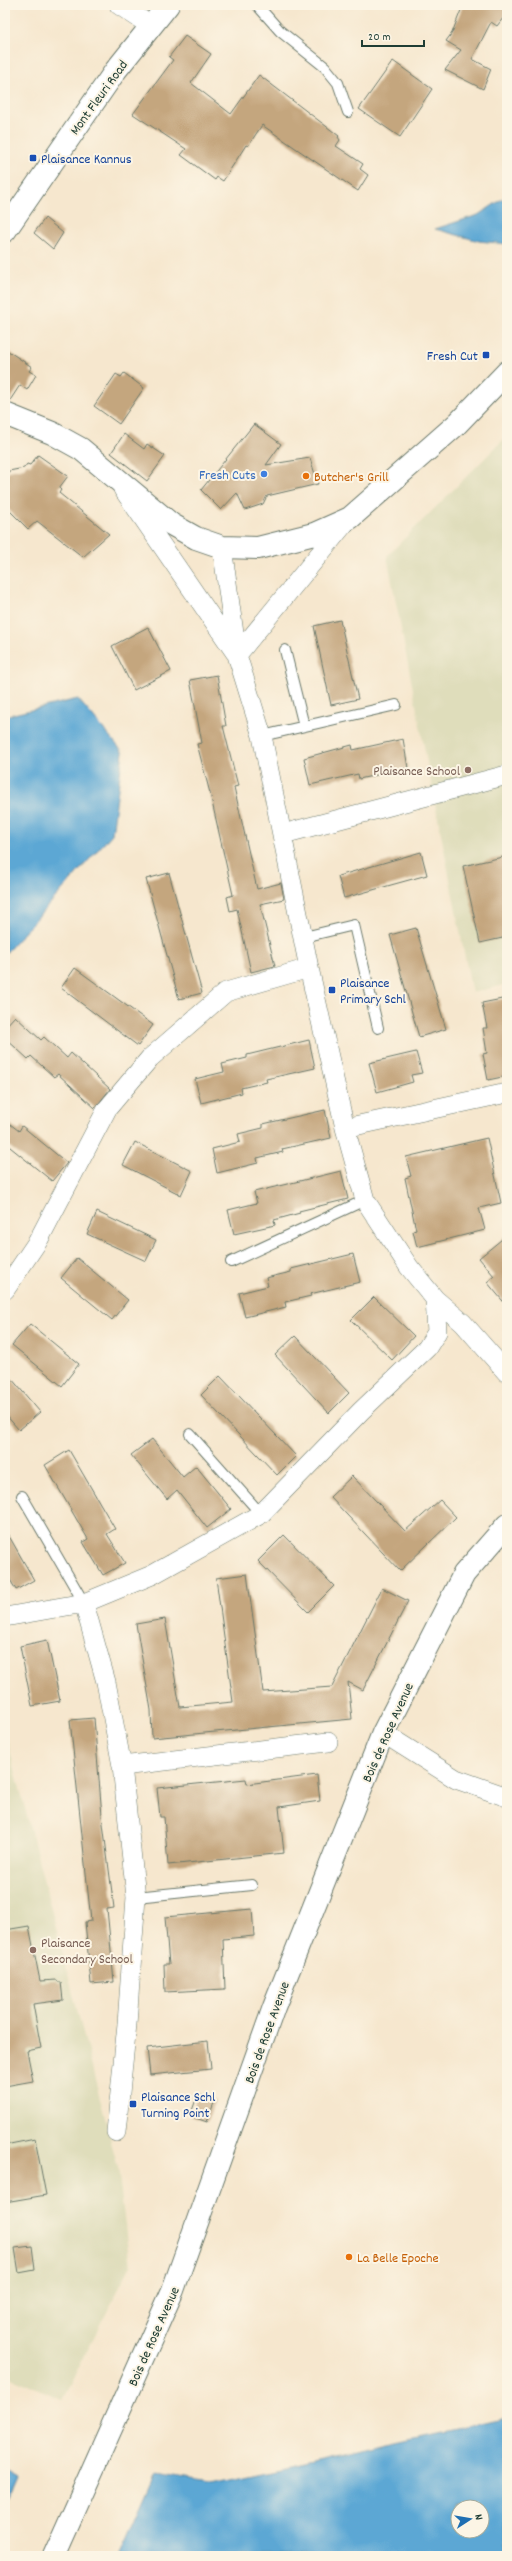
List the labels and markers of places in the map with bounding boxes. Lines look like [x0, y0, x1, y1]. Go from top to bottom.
place label: Plaisance Kannus [41, 150, 132, 170]
marker: Plaisance Kannus [28, 153, 38, 163]
place label: Fresh Cut [427, 347, 478, 367]
marker: Fresh Cut [481, 350, 491, 360]
place label: Fresh Cuts [199, 466, 256, 486]
place label: Butcher's Grill [314, 468, 389, 488]
marker: Fresh Cuts [259, 469, 269, 479]
marker: Butcher's Grill [301, 471, 311, 481]
place label: Plaisance School [373, 762, 461, 782]
marker: Plaisance School [463, 765, 473, 775]
place label: Plaisance Primary Schl [340, 974, 407, 1010]
marker: Plaisance Primary Schl [327, 985, 337, 995]
place label: Plaisance Secondary School [41, 1934, 134, 1970]
marker: Plaisance Secondary School [28, 1945, 38, 1955]
place label: Plaisance Schl Turning Point [141, 2088, 216, 2124]
marker: Plaisance Schl Turning Point [128, 2099, 138, 2109]
place label: La Belle Epoche [357, 2249, 439, 2269]
marker: La Belle Epoche [344, 2252, 354, 2262]

